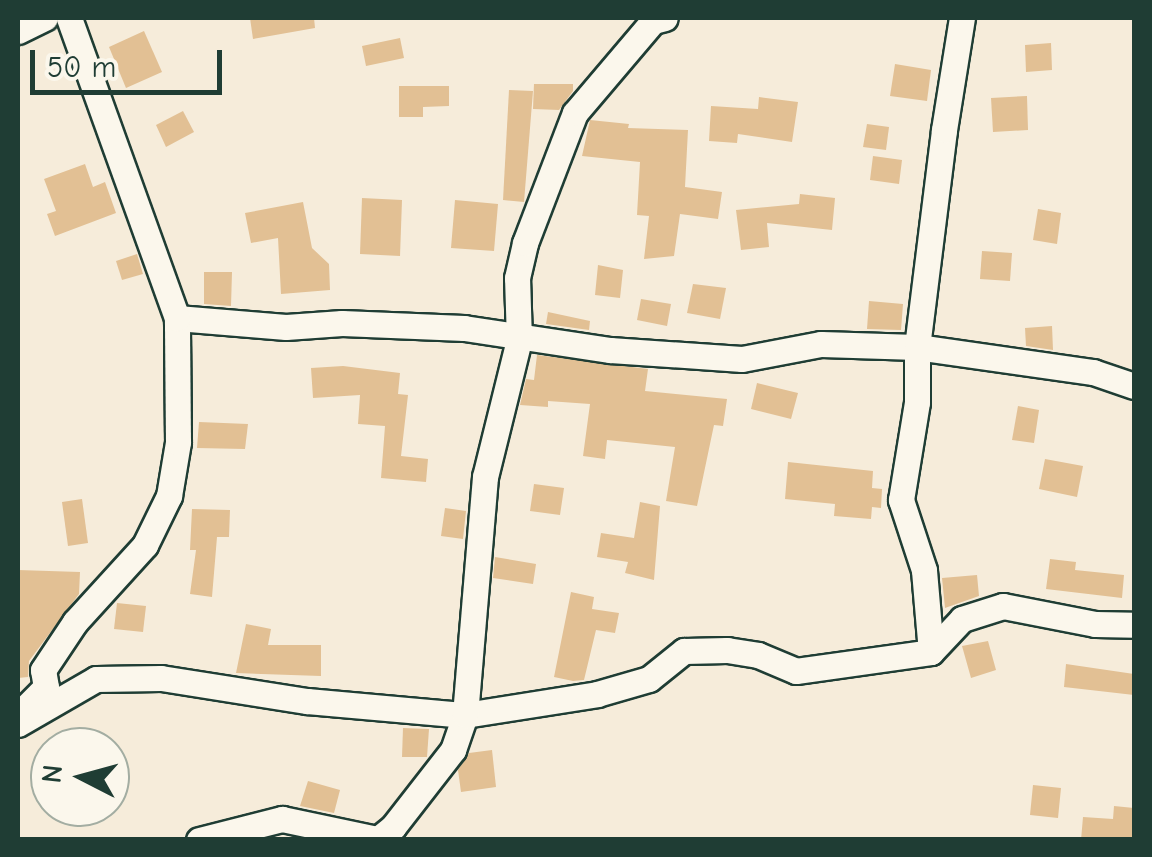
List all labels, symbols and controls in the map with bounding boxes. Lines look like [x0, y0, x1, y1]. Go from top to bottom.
scale bar [35, 30, 228, 92]
text: 50 m [47, 50, 116, 85]
north arrow [30, 727, 130, 827]
text: N [35, 763, 69, 785]

